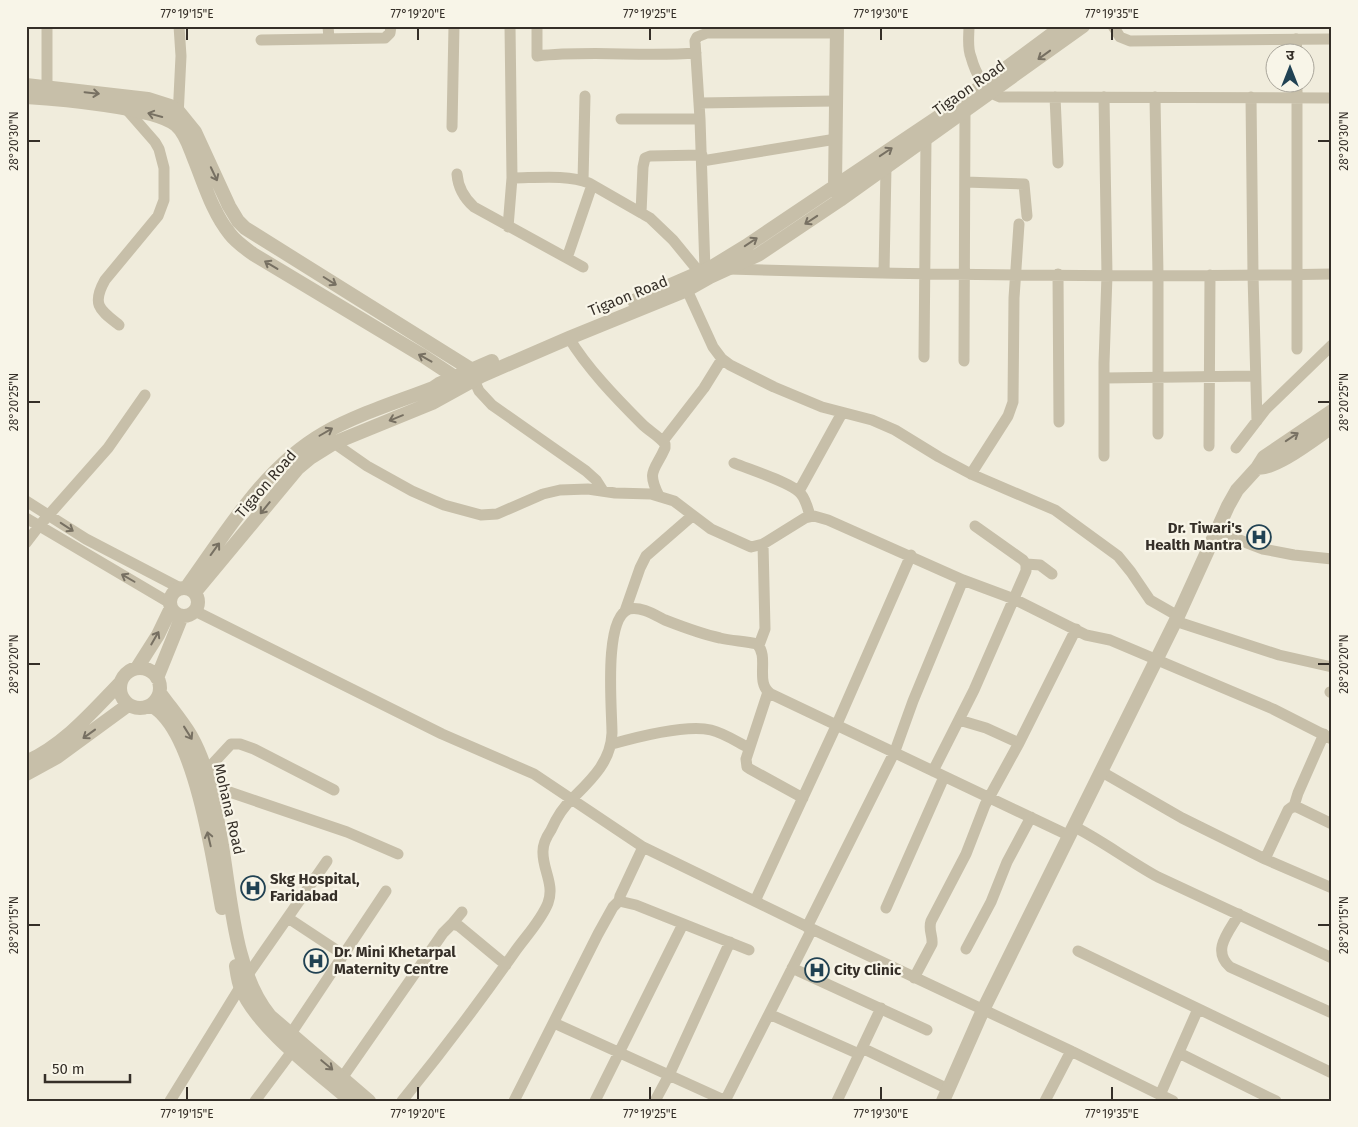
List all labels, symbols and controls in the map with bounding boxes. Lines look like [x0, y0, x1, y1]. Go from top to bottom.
text: 77°19'15"E [160, 7, 214, 21]
text: 77°19'20"E [391, 7, 445, 21]
text: 77°19'25"E [623, 7, 677, 21]
text: 77°19'30"E [854, 7, 908, 21]
text: 77°19'35"E [1085, 7, 1139, 21]
north arrow [1266, 42, 1316, 92]
text: उ [1286, 47, 1295, 64]
one-way arrow [1037, 50, 1051, 60]
street label: Tigaon Road [930, 57, 1008, 119]
one-way arrow [84, 88, 100, 98]
one-way arrow [147, 110, 163, 120]
text: 28°20'30"N [7, 111, 21, 171]
text: 28°20'30"N [1337, 111, 1351, 171]
one-way arrow [879, 147, 893, 157]
one-way arrow [210, 166, 219, 181]
one-way arrow [804, 214, 818, 225]
one-way arrow [744, 237, 758, 247]
one-way arrow [264, 260, 278, 270]
street label: Tigaon Road [586, 272, 670, 320]
one-way arrow [322, 277, 336, 287]
one-way arrow [417, 353, 432, 363]
text: 28°20'25"N [7, 373, 21, 431]
text: 28°20'25"N [1337, 373, 1351, 431]
one-way arrow [389, 414, 404, 423]
one-way arrow [318, 427, 332, 437]
one-way arrow [1285, 432, 1299, 442]
street label: Tigaon Road [232, 446, 300, 522]
one-way arrow [259, 501, 270, 514]
place label: Dr. Tiwari's Health Mantra [1145, 519, 1242, 554]
one-way arrow [60, 522, 74, 533]
hospital icon: Dr. Tiwari's Health Mantra [1246, 524, 1272, 550]
one-way arrow [210, 542, 220, 556]
one-way arrow [121, 573, 136, 583]
one-way arrow [150, 631, 160, 646]
text: 28°20'20"N [7, 634, 21, 694]
text: 28°20'20"N [1337, 634, 1351, 694]
one-way arrow [184, 725, 194, 739]
one-way arrow [82, 729, 96, 739]
street label: Mohana Road [210, 762, 248, 856]
one-way arrow [204, 832, 213, 848]
place label: Skg Hospital, Faridabad [270, 870, 360, 905]
hospital icon: Skg Hospital, Faridabad [240, 875, 266, 901]
text: 28°20'15"N [7, 896, 21, 954]
text: 28°20'15"N [1337, 896, 1351, 954]
place label: Dr. Mini Khetarpal Maternity Centre [334, 943, 456, 978]
hospital icon: Dr. Mini Khetarpal Maternity Centre [303, 948, 329, 974]
hospital icon: City Clinic [804, 957, 830, 983]
place label: City Clinic [834, 961, 902, 979]
scale bar [45, 1052, 130, 1084]
one-way arrow [320, 1059, 333, 1070]
text: 50 m [52, 1060, 85, 1078]
text: 77°19'15"E [160, 1107, 214, 1121]
text: 77°19'20"E [391, 1107, 445, 1121]
text: 77°19'25"E [623, 1107, 677, 1121]
text: 77°19'30"E [854, 1107, 908, 1121]
text: 77°19'35"E [1085, 1107, 1139, 1121]

